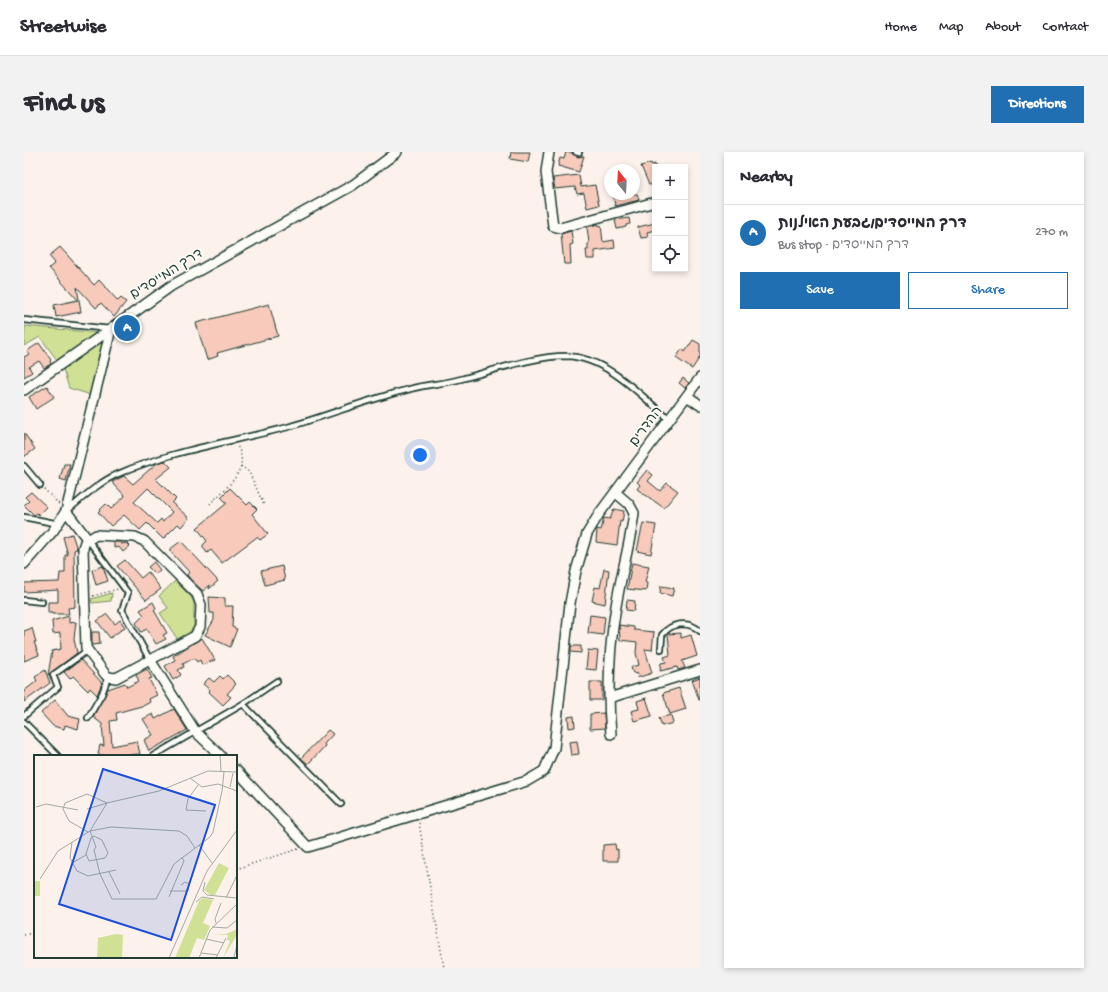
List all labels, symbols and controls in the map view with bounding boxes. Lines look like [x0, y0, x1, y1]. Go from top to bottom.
text: Streetwise [20, 16, 106, 39]
text: Home [885, 19, 917, 36]
text: Map [939, 19, 963, 36]
text: About [985, 19, 1021, 36]
text: Contact [1043, 19, 1088, 36]
button: Directions [991, 86, 1084, 123]
text: Find us [24, 88, 104, 121]
north arrow [604, 164, 640, 200]
map controls [652, 164, 688, 272]
button: + [652, 164, 688, 200]
text: Nearby [740, 168, 793, 188]
button: − [652, 200, 688, 236]
text: דרך המייסדים/גבעת האילנות [778, 215, 967, 233]
text: A [749, 225, 757, 240]
text: 270 m [1035, 225, 1068, 240]
button: locate [652, 236, 688, 272]
text: Bus stop · דרך המייסדים [778, 238, 909, 253]
street label: דרך המייסדים [128, 246, 206, 304]
button: Save [740, 272, 900, 309]
button: Share [908, 272, 1068, 309]
pin: A [114, 313, 140, 343]
street label: ההדרים [627, 403, 667, 451]
your location [410, 445, 430, 465]
inset map [34, 755, 237, 958]

